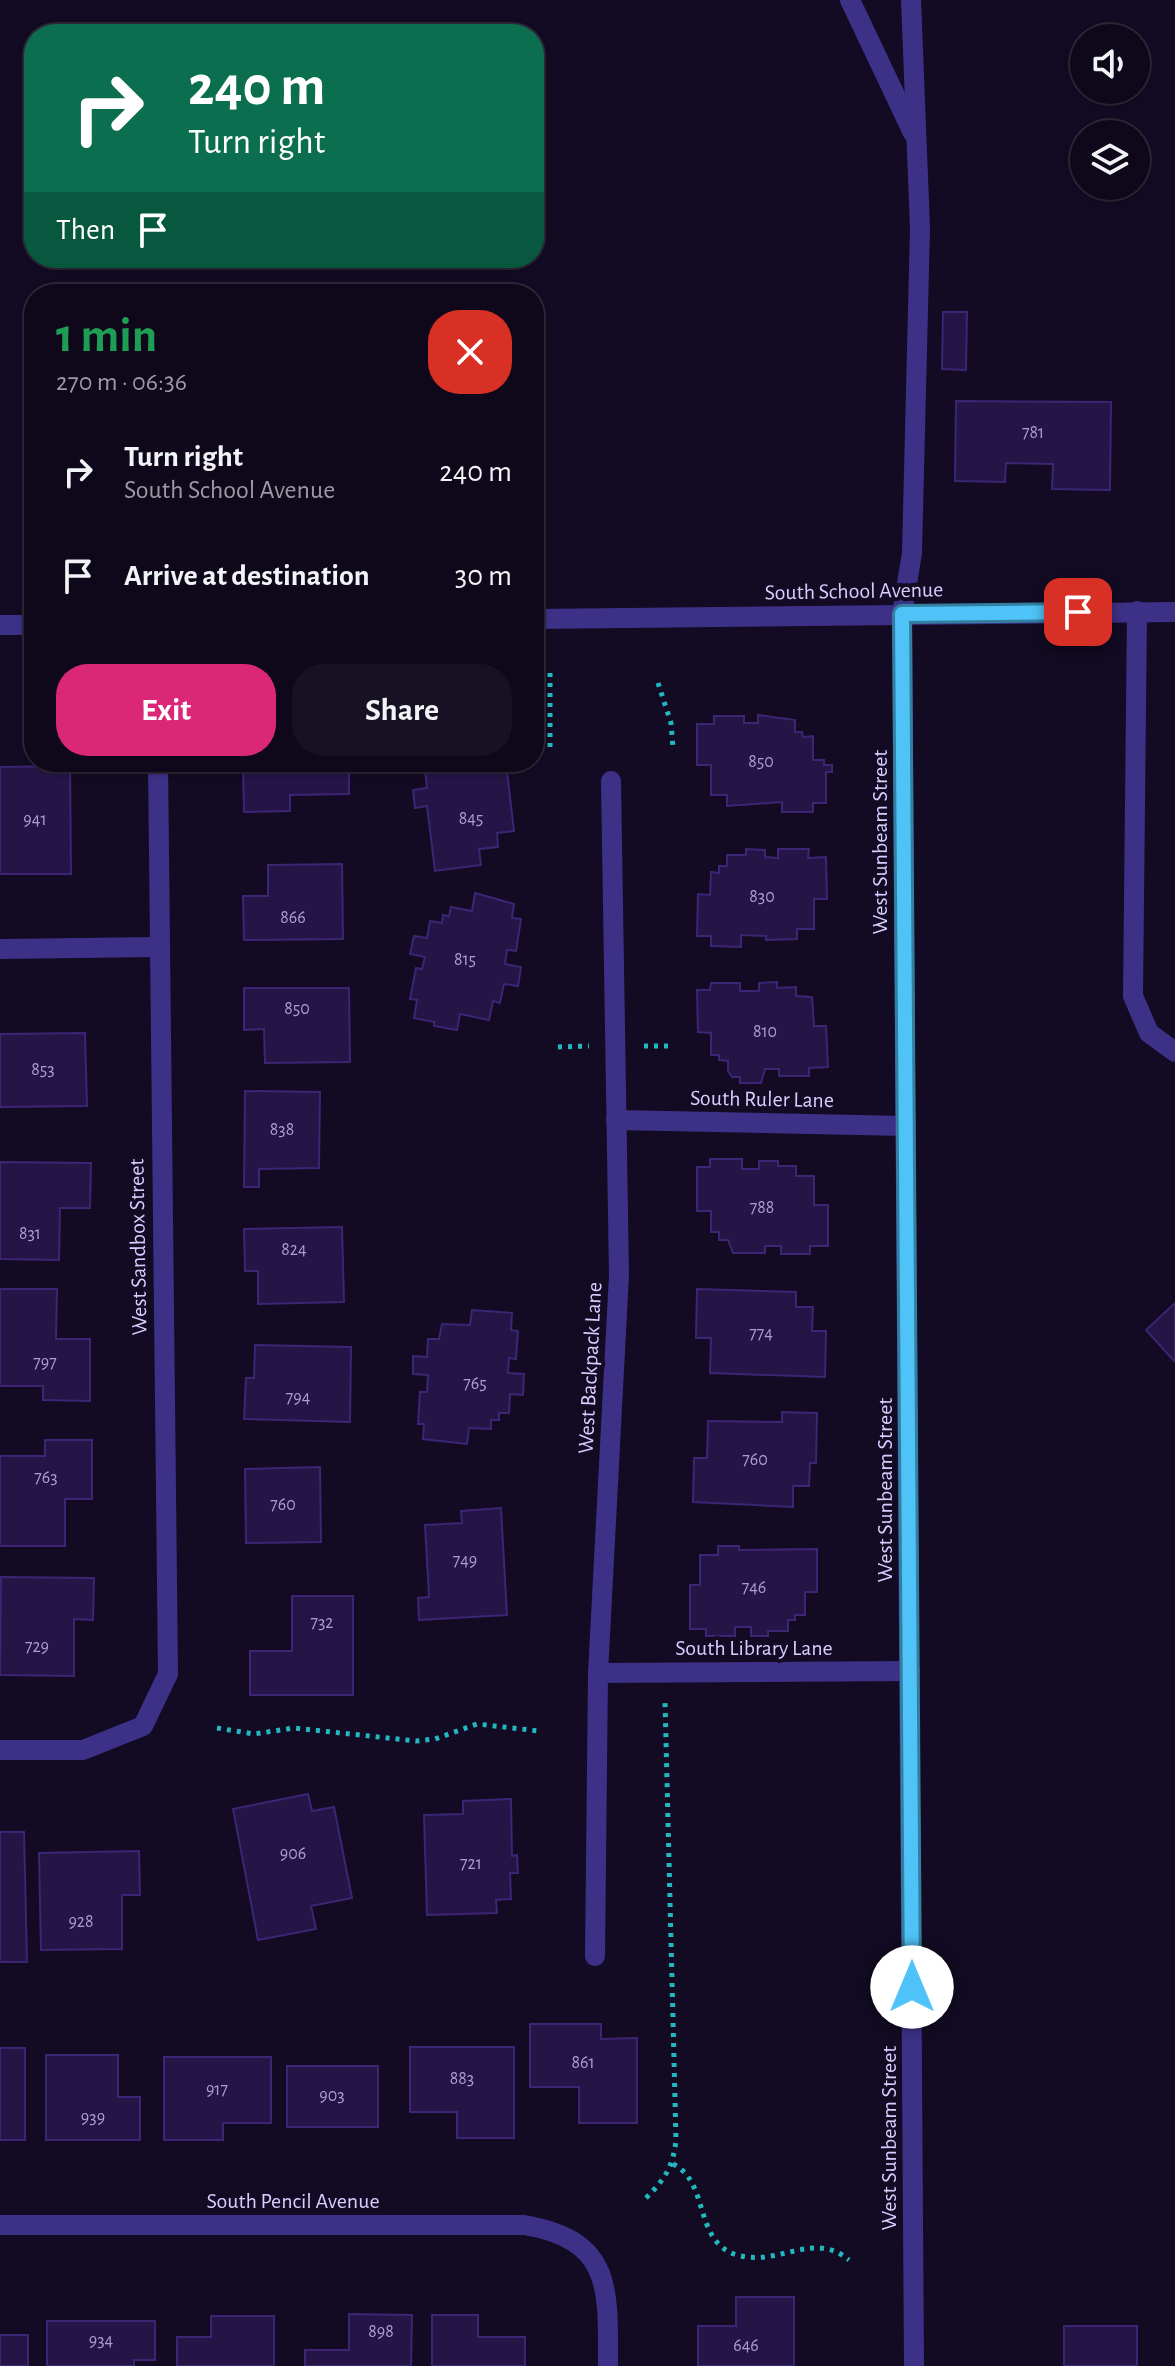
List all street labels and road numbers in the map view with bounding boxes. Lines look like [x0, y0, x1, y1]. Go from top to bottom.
street label: South School Avenue [764, 578, 944, 604]
street label: West Sunbeam Street [869, 750, 891, 934]
street label: South Ruler Lane [690, 1087, 834, 1111]
street label: West Sandbox Street [125, 1158, 151, 1336]
street label: West Backpack Lane [575, 1281, 605, 1455]
street label: West Sunbeam Street [874, 1398, 896, 1582]
street label: South Library Lane [675, 1637, 833, 1659]
street label: West Sunbeam Street [878, 2046, 900, 2230]
street label: South Pencil Avenue [206, 2190, 380, 2212]

